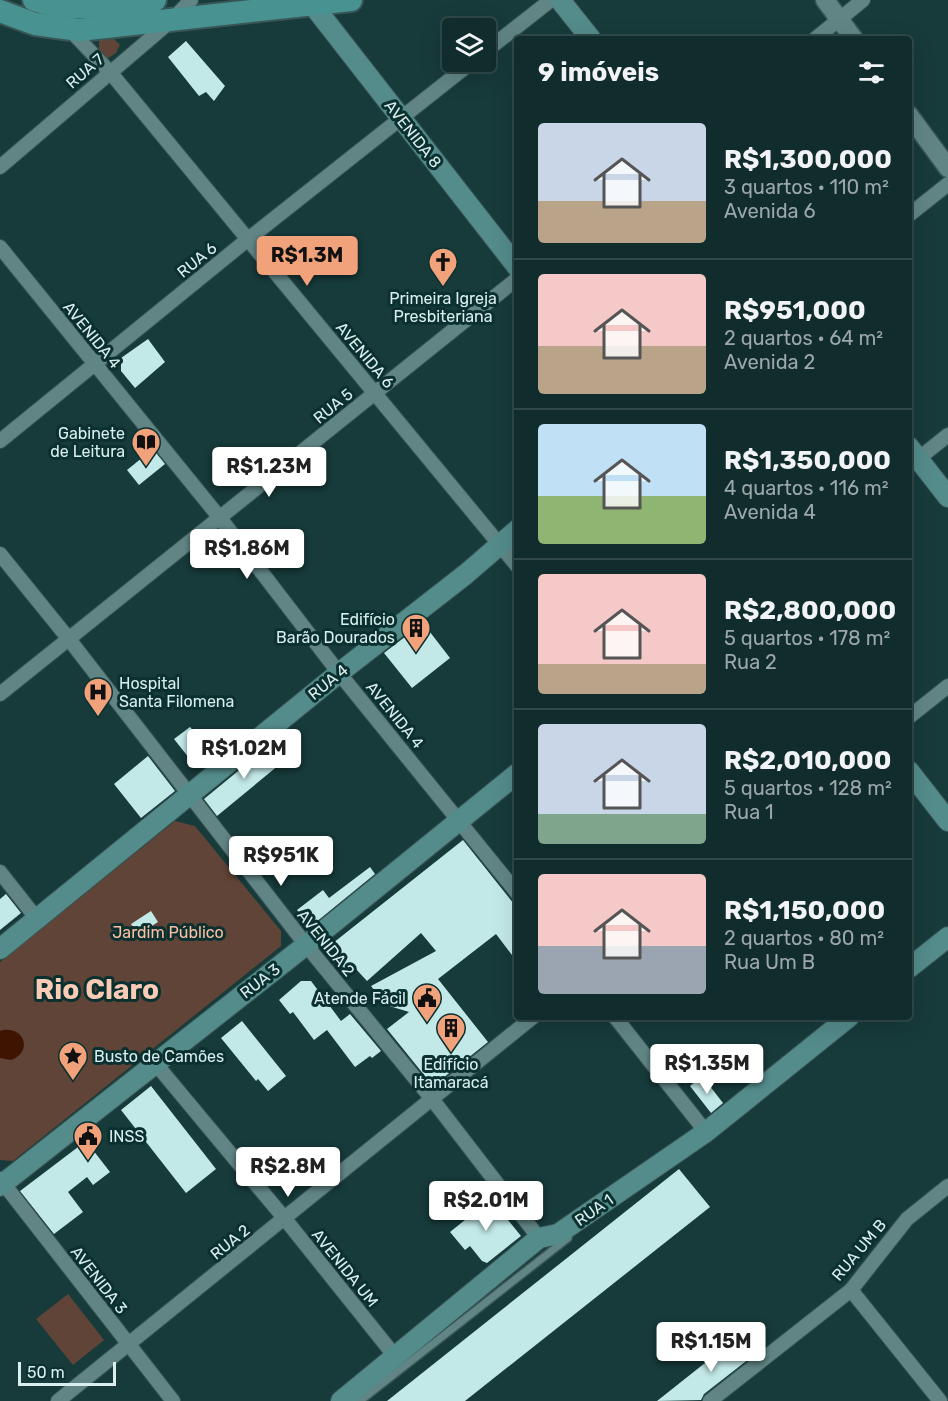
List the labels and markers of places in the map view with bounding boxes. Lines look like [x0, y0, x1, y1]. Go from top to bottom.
pin: R$1.3M [258, 236, 356, 287]
church icon: Primeira Igreja Presbiteriana [427, 246, 459, 288]
place label: Primeira Igreja Presbiteriana [389, 289, 497, 326]
place label: Gabinete de Leitura [50, 424, 125, 461]
library icon: Gabinete de Leitura [130, 426, 162, 468]
pin: R$1.23M [214, 447, 324, 498]
pin: R$1.86M [192, 529, 302, 580]
place label: Edifício Barão Dourados [276, 610, 395, 647]
building icon: Edifício Barão Dourados [400, 612, 432, 654]
place label: Hospital Santa Filomena [119, 674, 234, 711]
hospital icon: Hospital Santa Filomena [82, 676, 114, 718]
pin: R$1.02M [189, 729, 299, 780]
pin: R$951K [232, 836, 330, 887]
public building icon: Atende Fácil [411, 982, 443, 1024]
place label: Atende Fácil [314, 989, 406, 1008]
building icon: Edifício Itamaracá [435, 1012, 467, 1054]
place icon: Busto de Camões [57, 1040, 89, 1082]
pin: R$1.35M [652, 1044, 762, 1095]
place label: Busto de Camões [94, 1047, 224, 1066]
place label: Edifício Itamaracá [414, 1055, 488, 1092]
public building icon: INSS [72, 1120, 104, 1162]
place label: INSS [109, 1127, 144, 1146]
pin: R$2.8M [239, 1147, 337, 1198]
pin: R$2.01M [431, 1181, 541, 1232]
pin: R$1.15M [656, 1322, 766, 1373]

